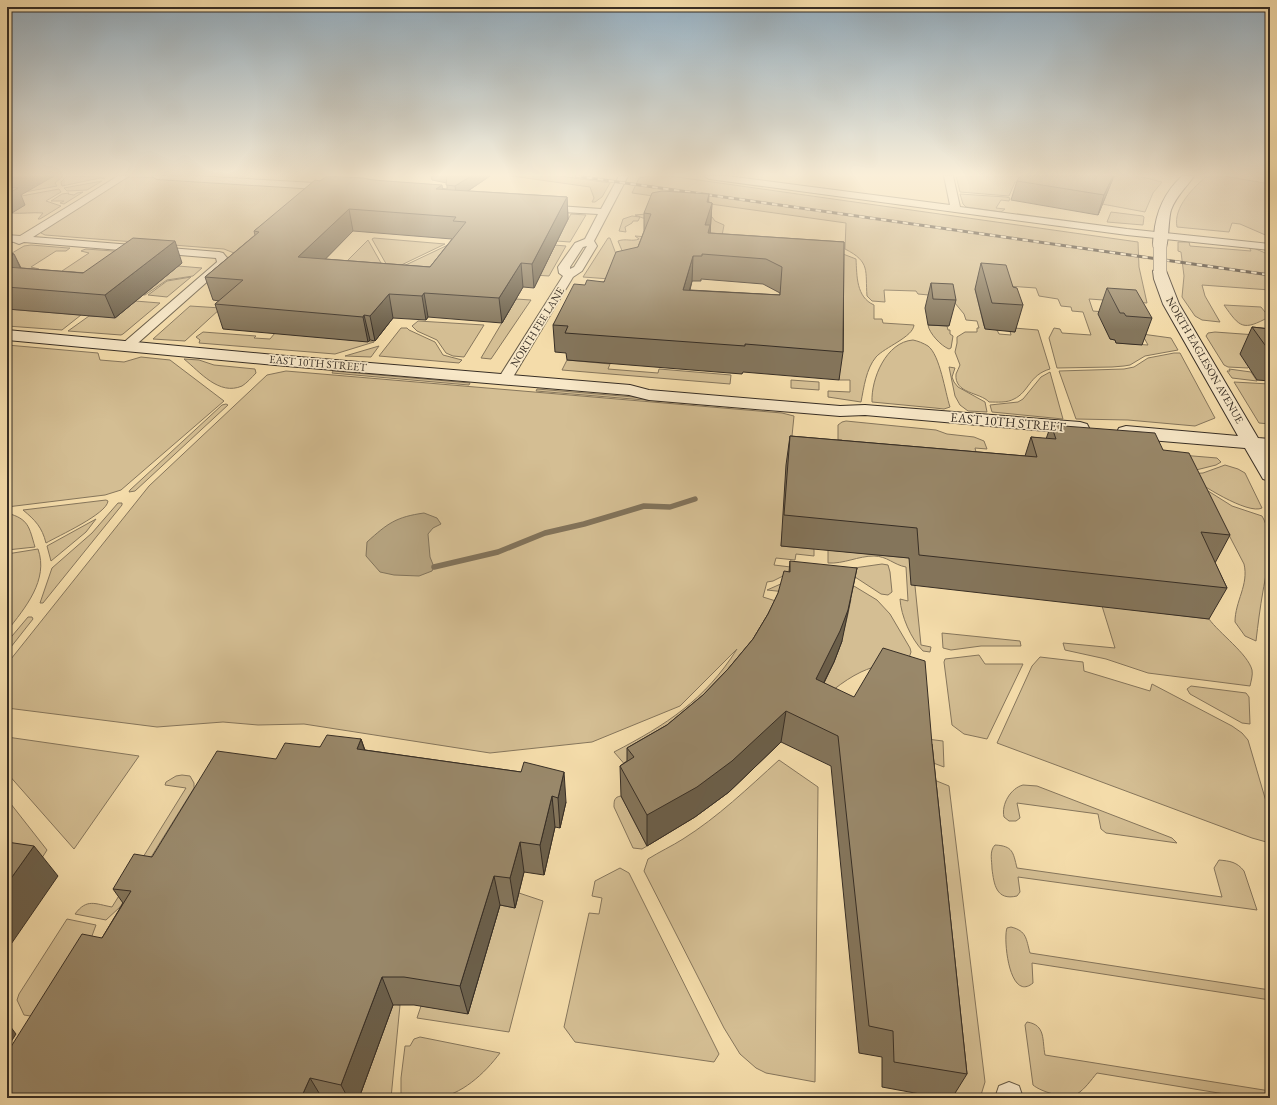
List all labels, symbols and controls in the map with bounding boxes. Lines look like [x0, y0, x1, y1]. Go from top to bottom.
street label: NORTH FEE LANE [507, 284, 567, 370]
street label: NORTH EAGLESON AVENUE [1163, 294, 1247, 426]
street label: EAST 10TH STREET [269, 352, 368, 374]
street label: EAST 10TH STREET [950, 409, 1067, 436]

